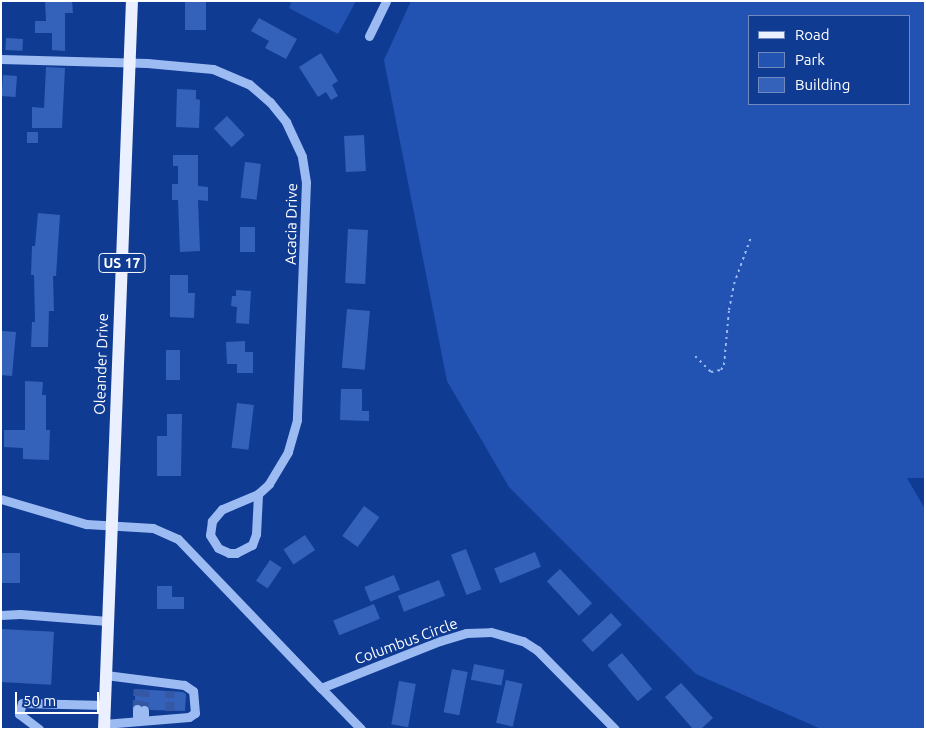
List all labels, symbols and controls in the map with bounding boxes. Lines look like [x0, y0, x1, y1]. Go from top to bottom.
legend [748, 15, 911, 105]
text: Road [795, 26, 830, 43]
text: Park [795, 51, 825, 68]
text: Building [795, 76, 850, 93]
street label: Acacia Drive [281, 183, 301, 265]
road number: US 17 [98, 252, 146, 274]
street label: Oleander Drive [90, 313, 112, 415]
street label: Columbus Circle [352, 614, 460, 668]
scale bar [18, 682, 101, 714]
text: 50 m [23, 692, 56, 709]

